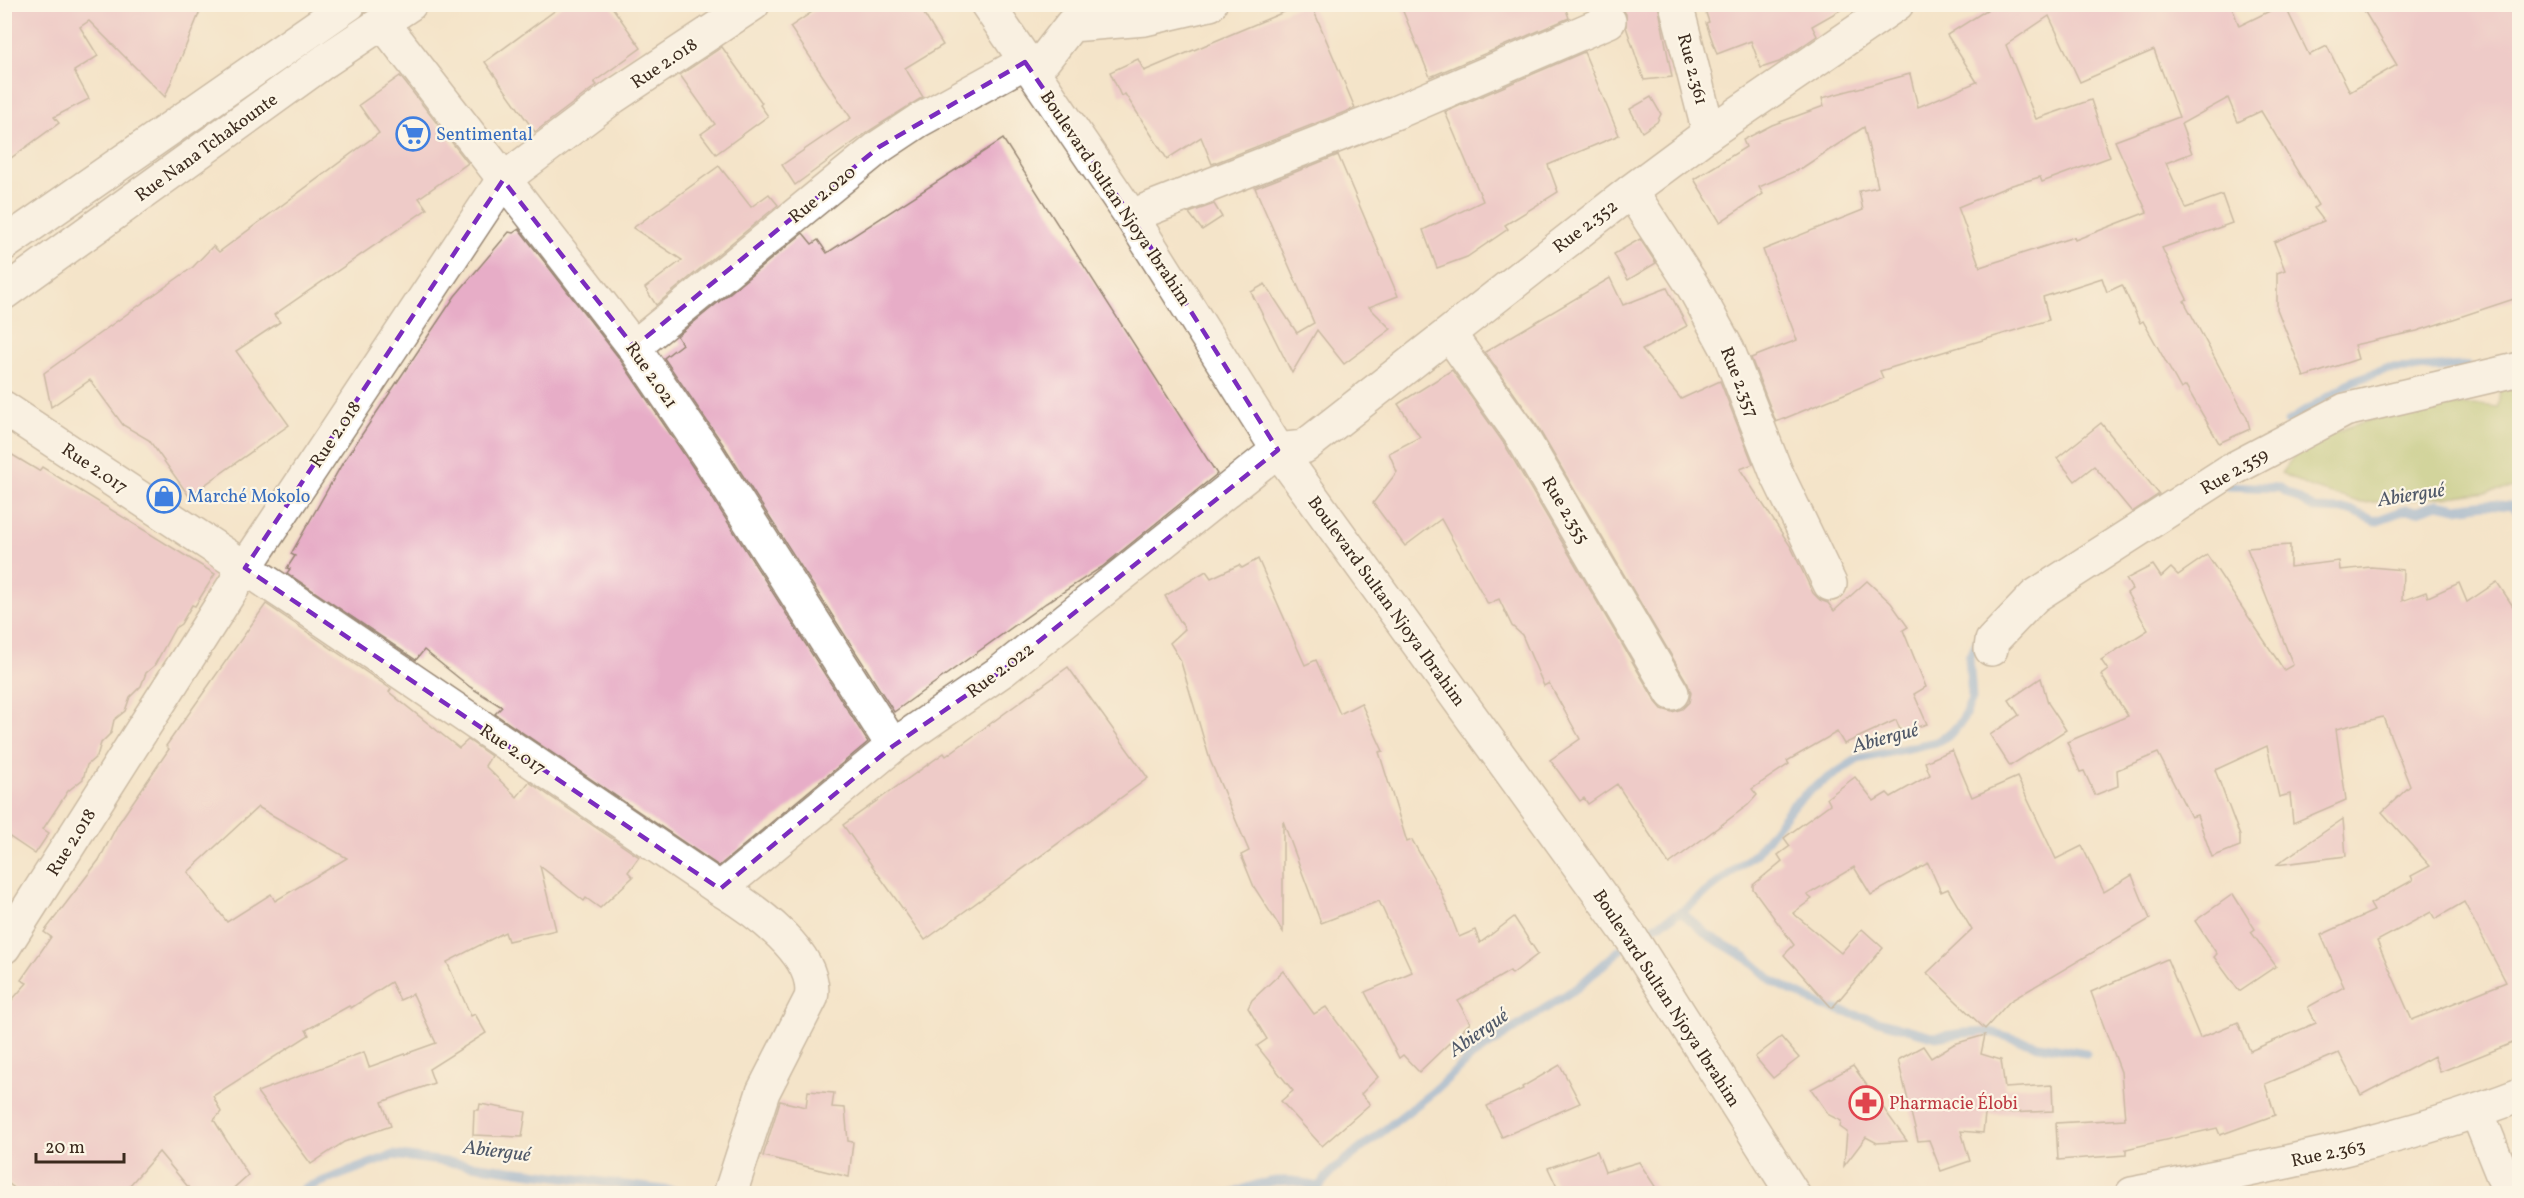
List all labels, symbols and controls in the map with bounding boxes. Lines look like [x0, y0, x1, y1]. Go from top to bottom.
street label: Rue 2.361 [1670, 31, 1713, 108]
street label: Rue 2.018 [627, 33, 703, 96]
street label: Boulevard Sultan Njoya Ibrahim [1033, 86, 1196, 311]
street label: Rue Nana Tchakounte [130, 88, 283, 209]
supermarket icon: Sentimental [395, 116, 431, 152]
place label: Sentimental [436, 123, 533, 148]
street label: Rue 2.020 [784, 160, 862, 230]
street label: Rue 2.352 [1548, 195, 1624, 260]
street label: Rue 2.021 [619, 338, 683, 414]
street label: Rue 2.357 [1713, 343, 1764, 422]
street label: Rue 2.018 [305, 397, 368, 473]
street label: Rue 2.017 [56, 438, 132, 501]
street label: Rue 2.359 [2196, 443, 2273, 502]
street label: Rue 2.355 [1535, 472, 1595, 549]
water label: Abiergué [2375, 477, 2449, 515]
shop icon: Marché Mokolo [146, 478, 182, 514]
place label: Marché Mokolo [187, 485, 310, 510]
street label: Boulevard Sultan Njoya Ibrahim [1301, 492, 1471, 712]
street label: Rue 2.022 [962, 638, 1040, 705]
water label: Abiergué [1848, 716, 1923, 761]
street label: Rue 2.017 [474, 719, 550, 782]
street label: Rue 2.018 [42, 804, 103, 881]
street label: Boulevard Sultan Njoya Ibrahim [1586, 885, 1746, 1112]
water label: Abiergué [1443, 1002, 1516, 1065]
pharmacy icon: Pharmacie Élobi [1848, 1085, 1884, 1121]
place label: Pharmacie Élobi [1889, 1092, 2018, 1117]
scale bar [36, 1126, 124, 1164]
water label: Abiergué [460, 1134, 534, 1170]
street label: Rue 2.363 [2289, 1134, 2368, 1175]
text: 20 m [45, 1136, 85, 1161]

